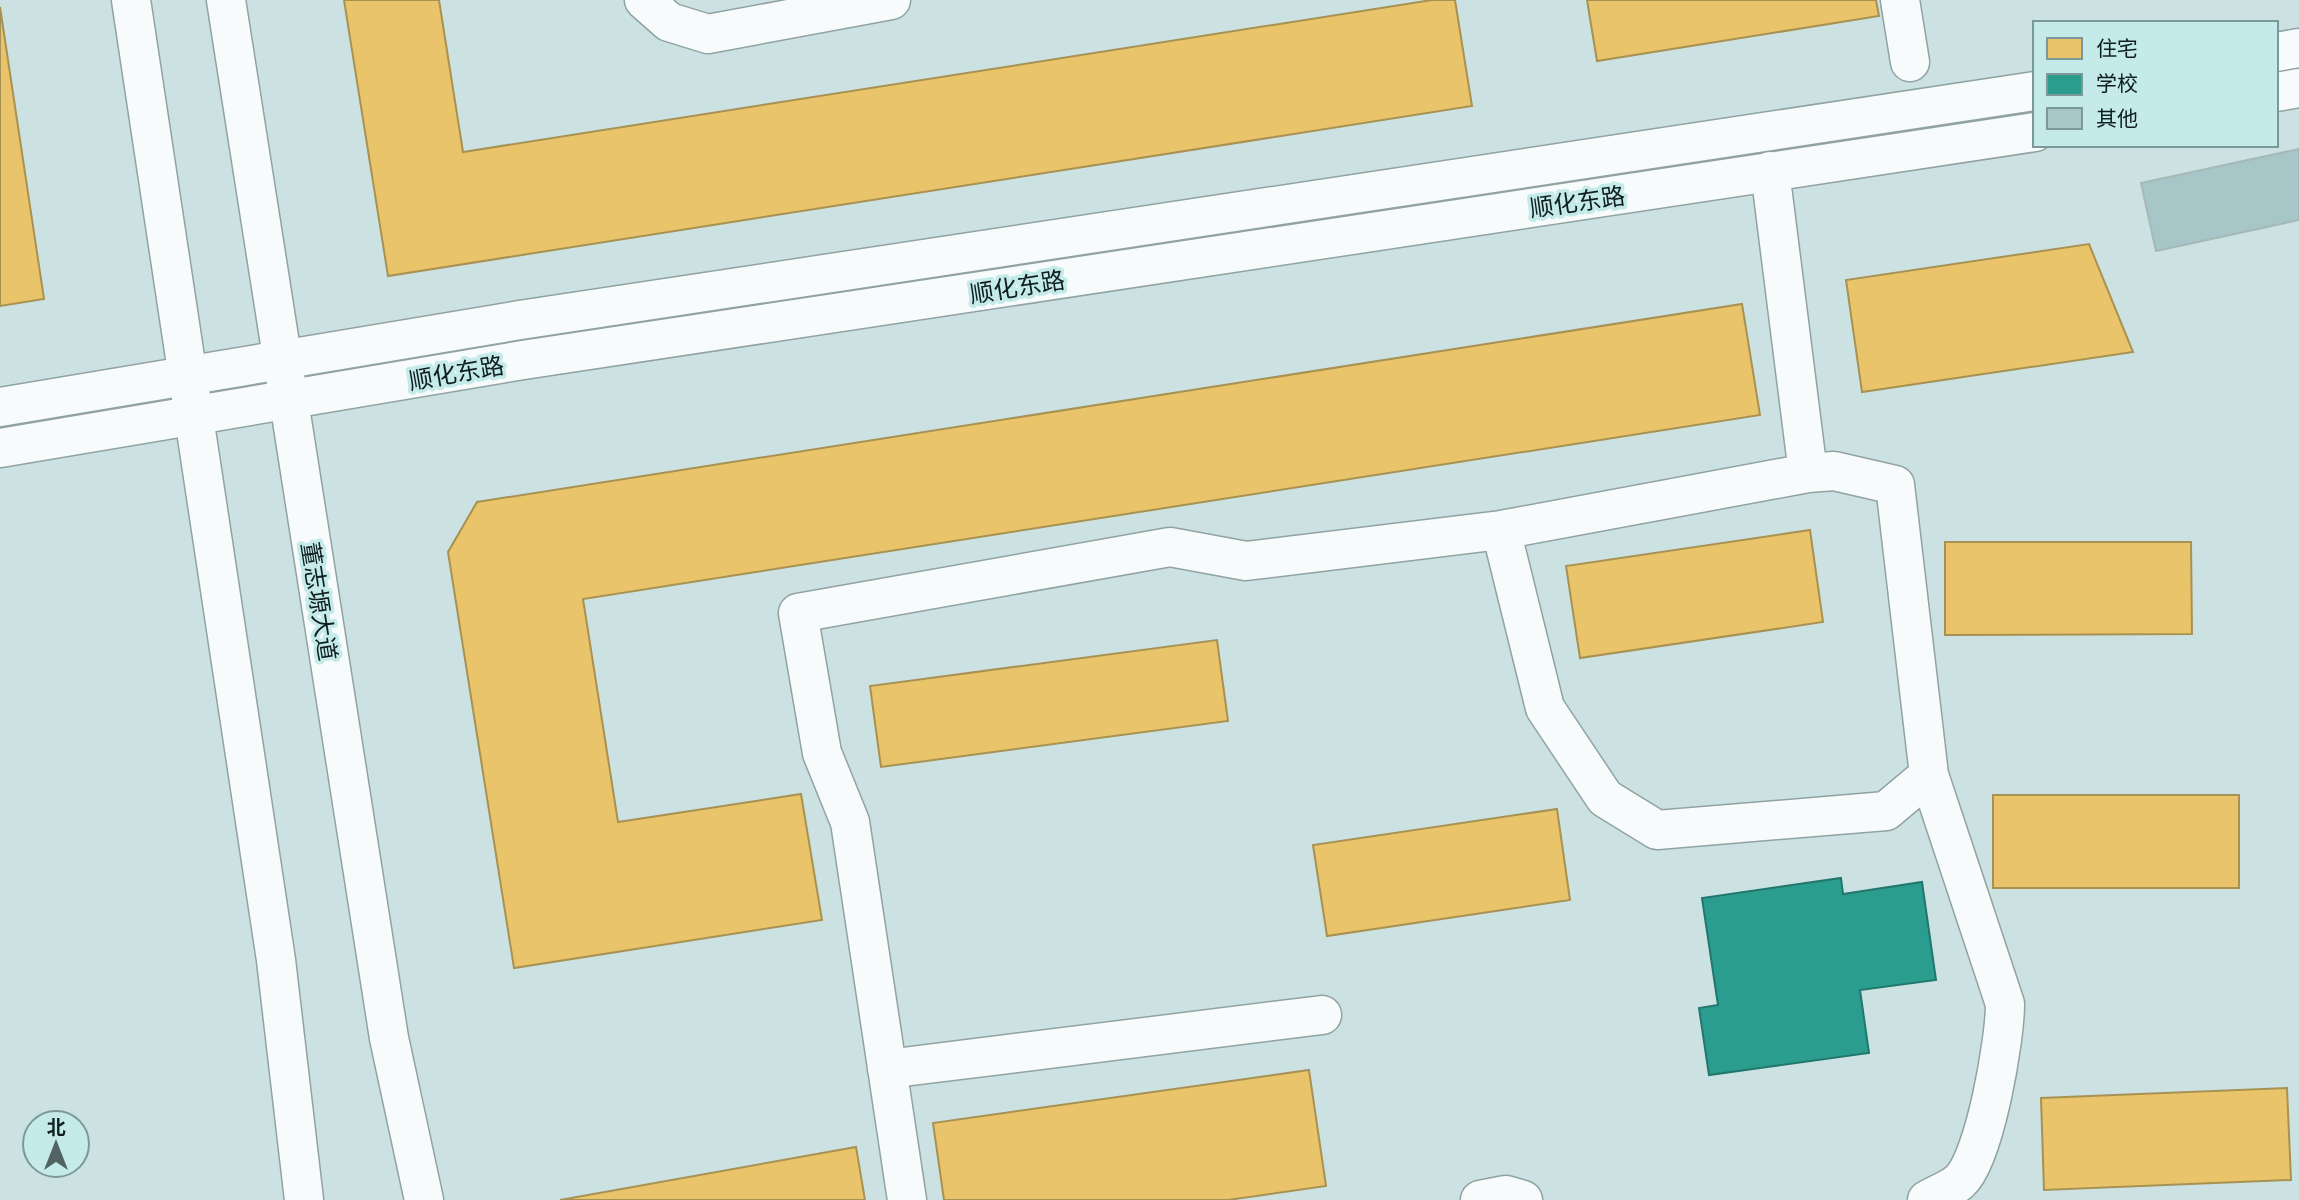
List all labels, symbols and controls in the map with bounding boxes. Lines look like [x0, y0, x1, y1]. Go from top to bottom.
legend [2033, 21, 2278, 147]
text: 住宅 [2096, 31, 2138, 62]
text: 学校 [2096, 66, 2138, 97]
text: 其他 [2096, 101, 2138, 132]
street label: 顺化东路 [1527, 176, 1627, 224]
street label: 顺化东路 [967, 260, 1067, 310]
street label: 顺化东路 [406, 345, 506, 397]
street label: 董志塬大道 [294, 539, 348, 663]
north arrow [21, 1109, 91, 1179]
text: 北 [46, 1112, 66, 1140]

